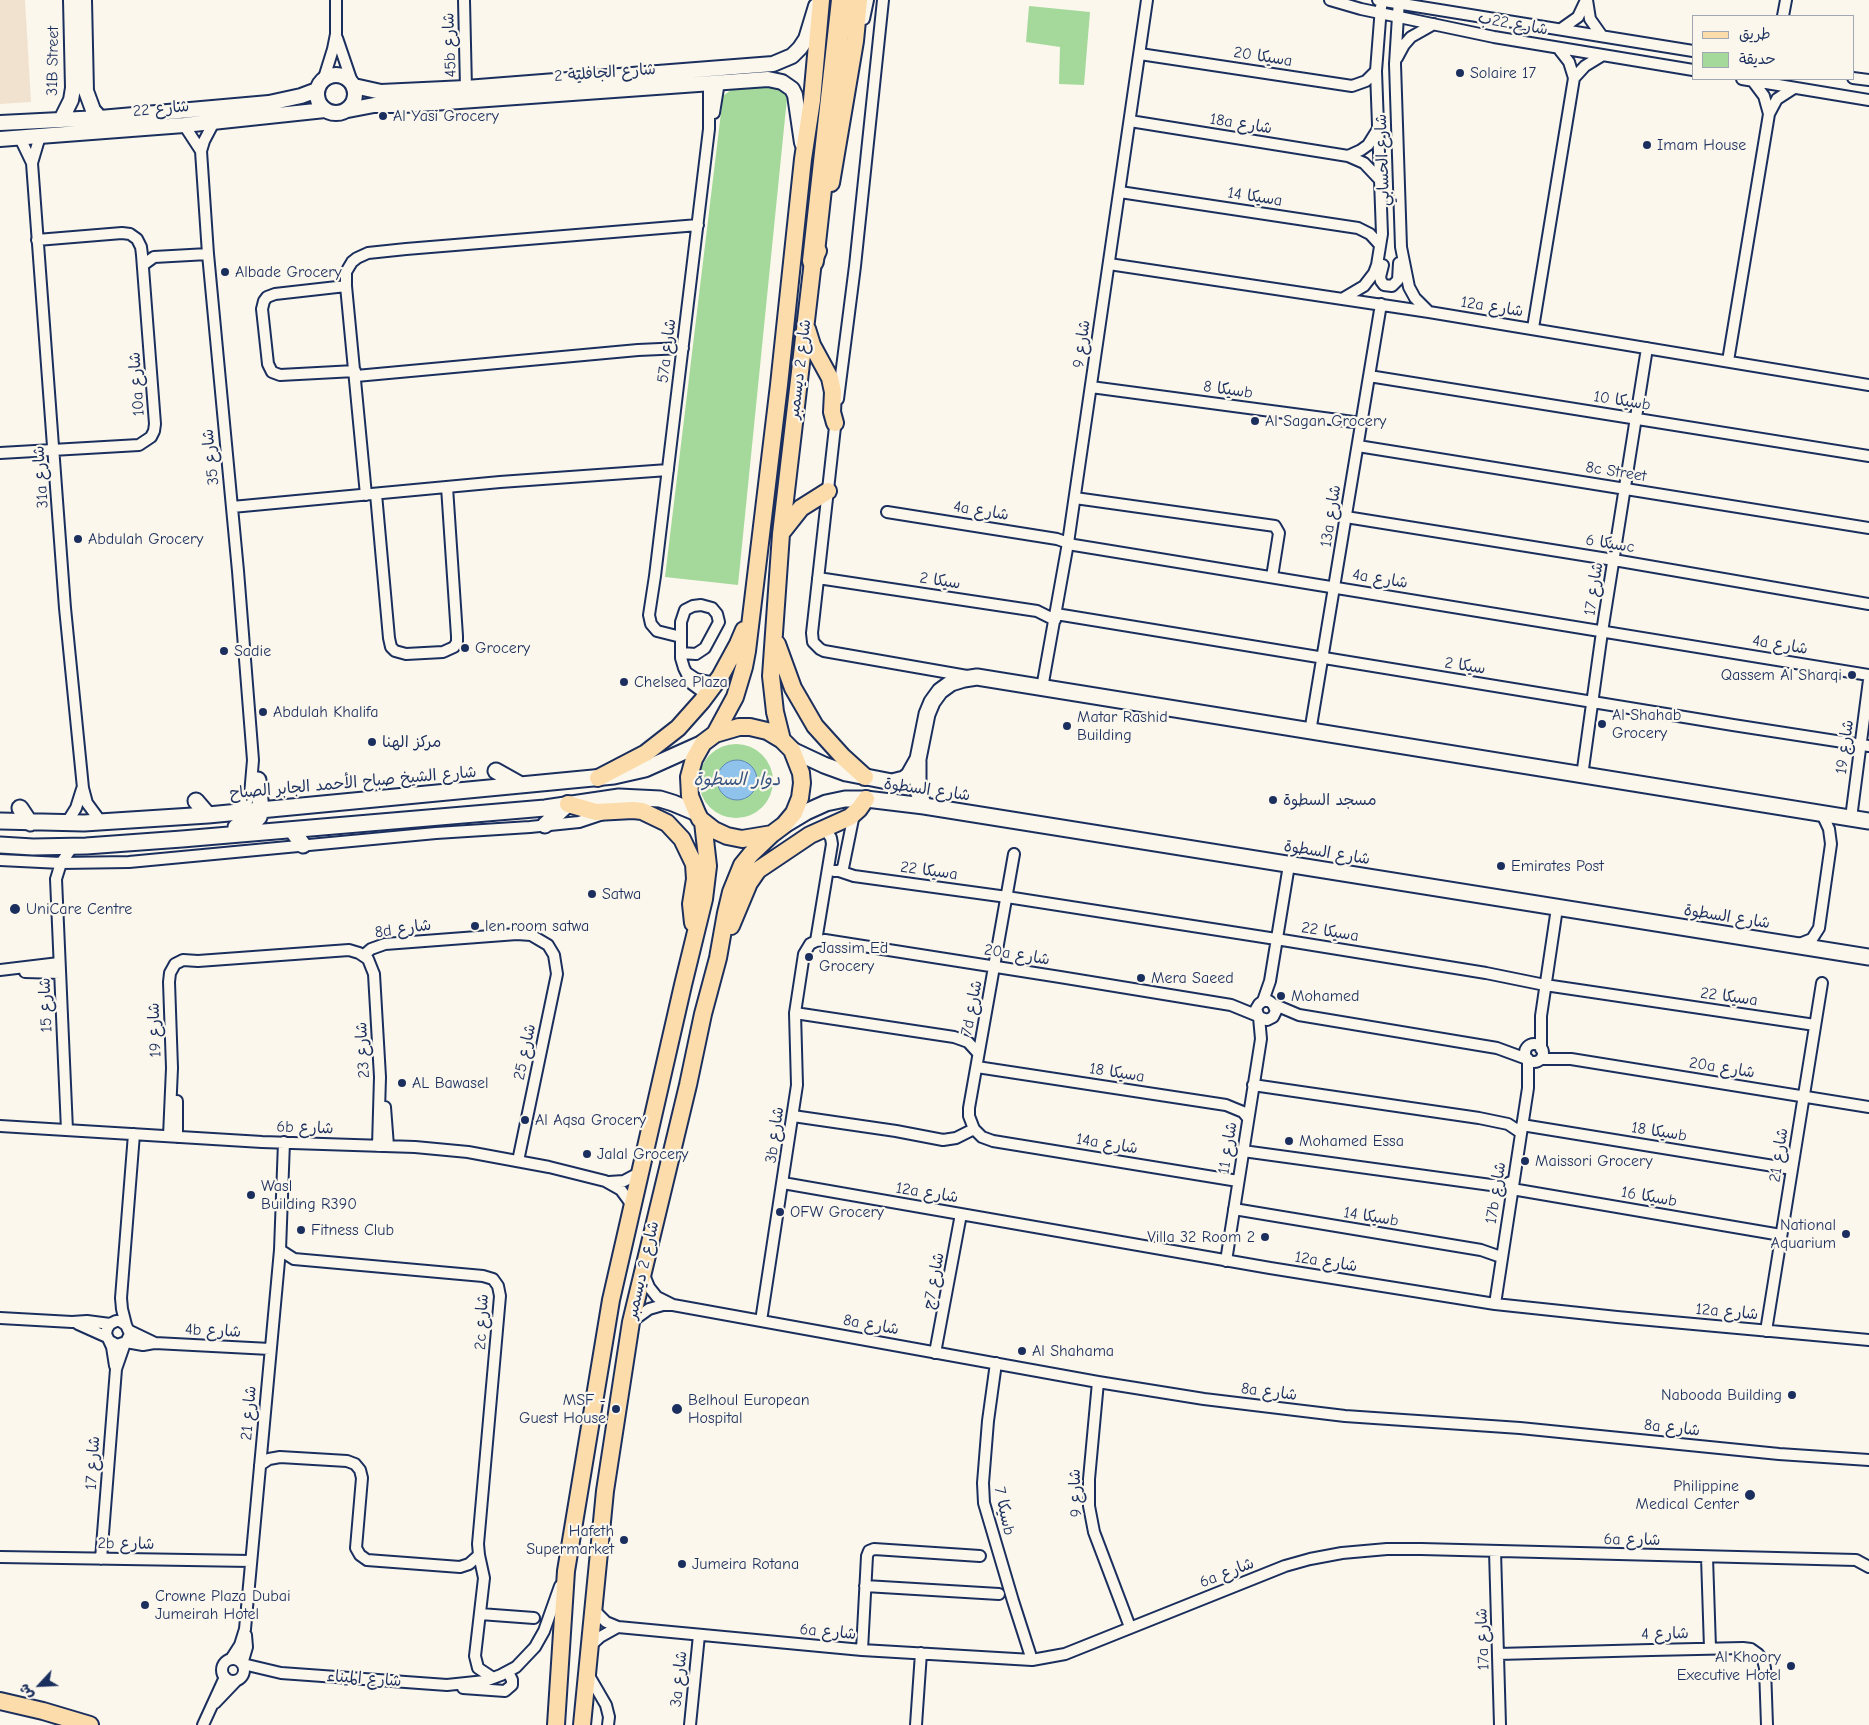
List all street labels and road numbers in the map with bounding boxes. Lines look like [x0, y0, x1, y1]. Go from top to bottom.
street label: شارع 22ب [1476, 8, 1550, 40]
street label: 45b شارع [439, 12, 461, 78]
street label: 31B Street [43, 26, 63, 96]
street label: سيكا 20a [1232, 43, 1294, 71]
street label: شارع الجافلية 2 [554, 60, 656, 86]
street label: شارع 22 [132, 97, 190, 121]
street label: 18a شارع [1208, 110, 1274, 138]
street label: شارع الحسابي [1372, 114, 1394, 206]
street label: سيكا 14a [1226, 183, 1284, 211]
street label: 12a شارع [1459, 293, 1525, 321]
street label: 57a شارع [654, 318, 680, 384]
street label: شارع 2 ديسمبر [784, 318, 816, 420]
street label: شارع 9 [1069, 319, 1095, 369]
street label: 10a شارع [125, 351, 149, 417]
street label: سيكا 8b [1202, 377, 1254, 403]
street label: سيكا 10b [1592, 387, 1652, 415]
street label: شارع 35 [198, 428, 224, 486]
street label: 31a شارع [29, 445, 53, 509]
street label: 8c Street [1584, 458, 1648, 486]
street label: 13a شارع [1317, 484, 1345, 548]
street label: 4a شارع [952, 497, 1010, 525]
street label: سيكا 6c [1584, 531, 1636, 557]
street label: شارع 17 [1580, 561, 1608, 617]
street label: 4a شارع [1351, 565, 1409, 593]
street label: سيكا 2 [918, 568, 962, 594]
street label: 4a شارع [1751, 631, 1809, 659]
street label: سيكا 2 [1443, 653, 1487, 679]
street label: شارع 19 [1832, 719, 1858, 775]
street label: شارع الشيخ صباح الأحمد الجابر الصباح [229, 763, 477, 803]
street label: شارع السطوة [883, 774, 971, 806]
street label: شارع السطوة [1283, 837, 1371, 869]
street label: سيكا 22a [899, 857, 959, 885]
street label: شارع السطوة [1683, 901, 1771, 933]
street label: 8d شارع [374, 916, 432, 942]
street label: سيكا 22a [1300, 918, 1360, 946]
street label: 20a شارع [983, 940, 1051, 970]
street label: شارع 15 [35, 977, 57, 1033]
street label: 7d شارع [957, 979, 987, 1037]
street label: سيكا 22a [1699, 983, 1759, 1011]
street label: شارع 19 [144, 1002, 166, 1058]
street label: شارع 23 [352, 1021, 374, 1079]
street label: شارع 25 [510, 1022, 540, 1082]
street label: 20a شارع [1688, 1053, 1756, 1083]
street label: سيكا 18a [1088, 1059, 1146, 1087]
street label: 3b شارع [762, 1106, 788, 1164]
street label: 6b شارع [276, 1117, 334, 1139]
street label: سيكا 18b [1630, 1118, 1688, 1146]
street label: شارع 11 [1214, 1121, 1242, 1175]
street label: شارع 21 [1765, 1126, 1793, 1184]
street label: 14a شارع [1075, 1130, 1139, 1158]
street label: 17b شارع [1482, 1161, 1510, 1225]
street label: 12a شارع [894, 1179, 960, 1207]
street label: سيكا 16b [1620, 1183, 1678, 1211]
street label: سيكا 14b [1342, 1203, 1400, 1231]
street label: شارع 2 ديسمبر [622, 1219, 664, 1321]
street label: 12a شارع [1293, 1248, 1359, 1276]
street label: شارع 7ج [919, 1251, 949, 1311]
street label: 2c شارع [471, 1294, 493, 1350]
street label: 12a شارع [1695, 1300, 1759, 1324]
street label: 8a شارع [842, 1311, 900, 1339]
street label: 4b شارع [184, 1320, 242, 1342]
street label: 8a شارع [1240, 1379, 1298, 1405]
street label: شارع 21 [237, 1385, 261, 1441]
street label: 8a شارع [1643, 1416, 1701, 1440]
street label: شارع 17 [82, 1435, 104, 1491]
street label: شارع 9 [1066, 1468, 1086, 1518]
street label: سيكا 7b [990, 1485, 1018, 1537]
street label: 6a شارع [1603, 1530, 1661, 1550]
street label: 2b شارع [97, 1534, 155, 1554]
street label: 6a شارع [1197, 1554, 1257, 1592]
street label: 17a شارع [1472, 1608, 1494, 1670]
street label: 6a شارع [799, 1620, 857, 1644]
street label: شارع 4 [1641, 1624, 1689, 1644]
street label: 3a شارع [667, 1650, 691, 1708]
street label: شارع الميناء [326, 1667, 402, 1691]

